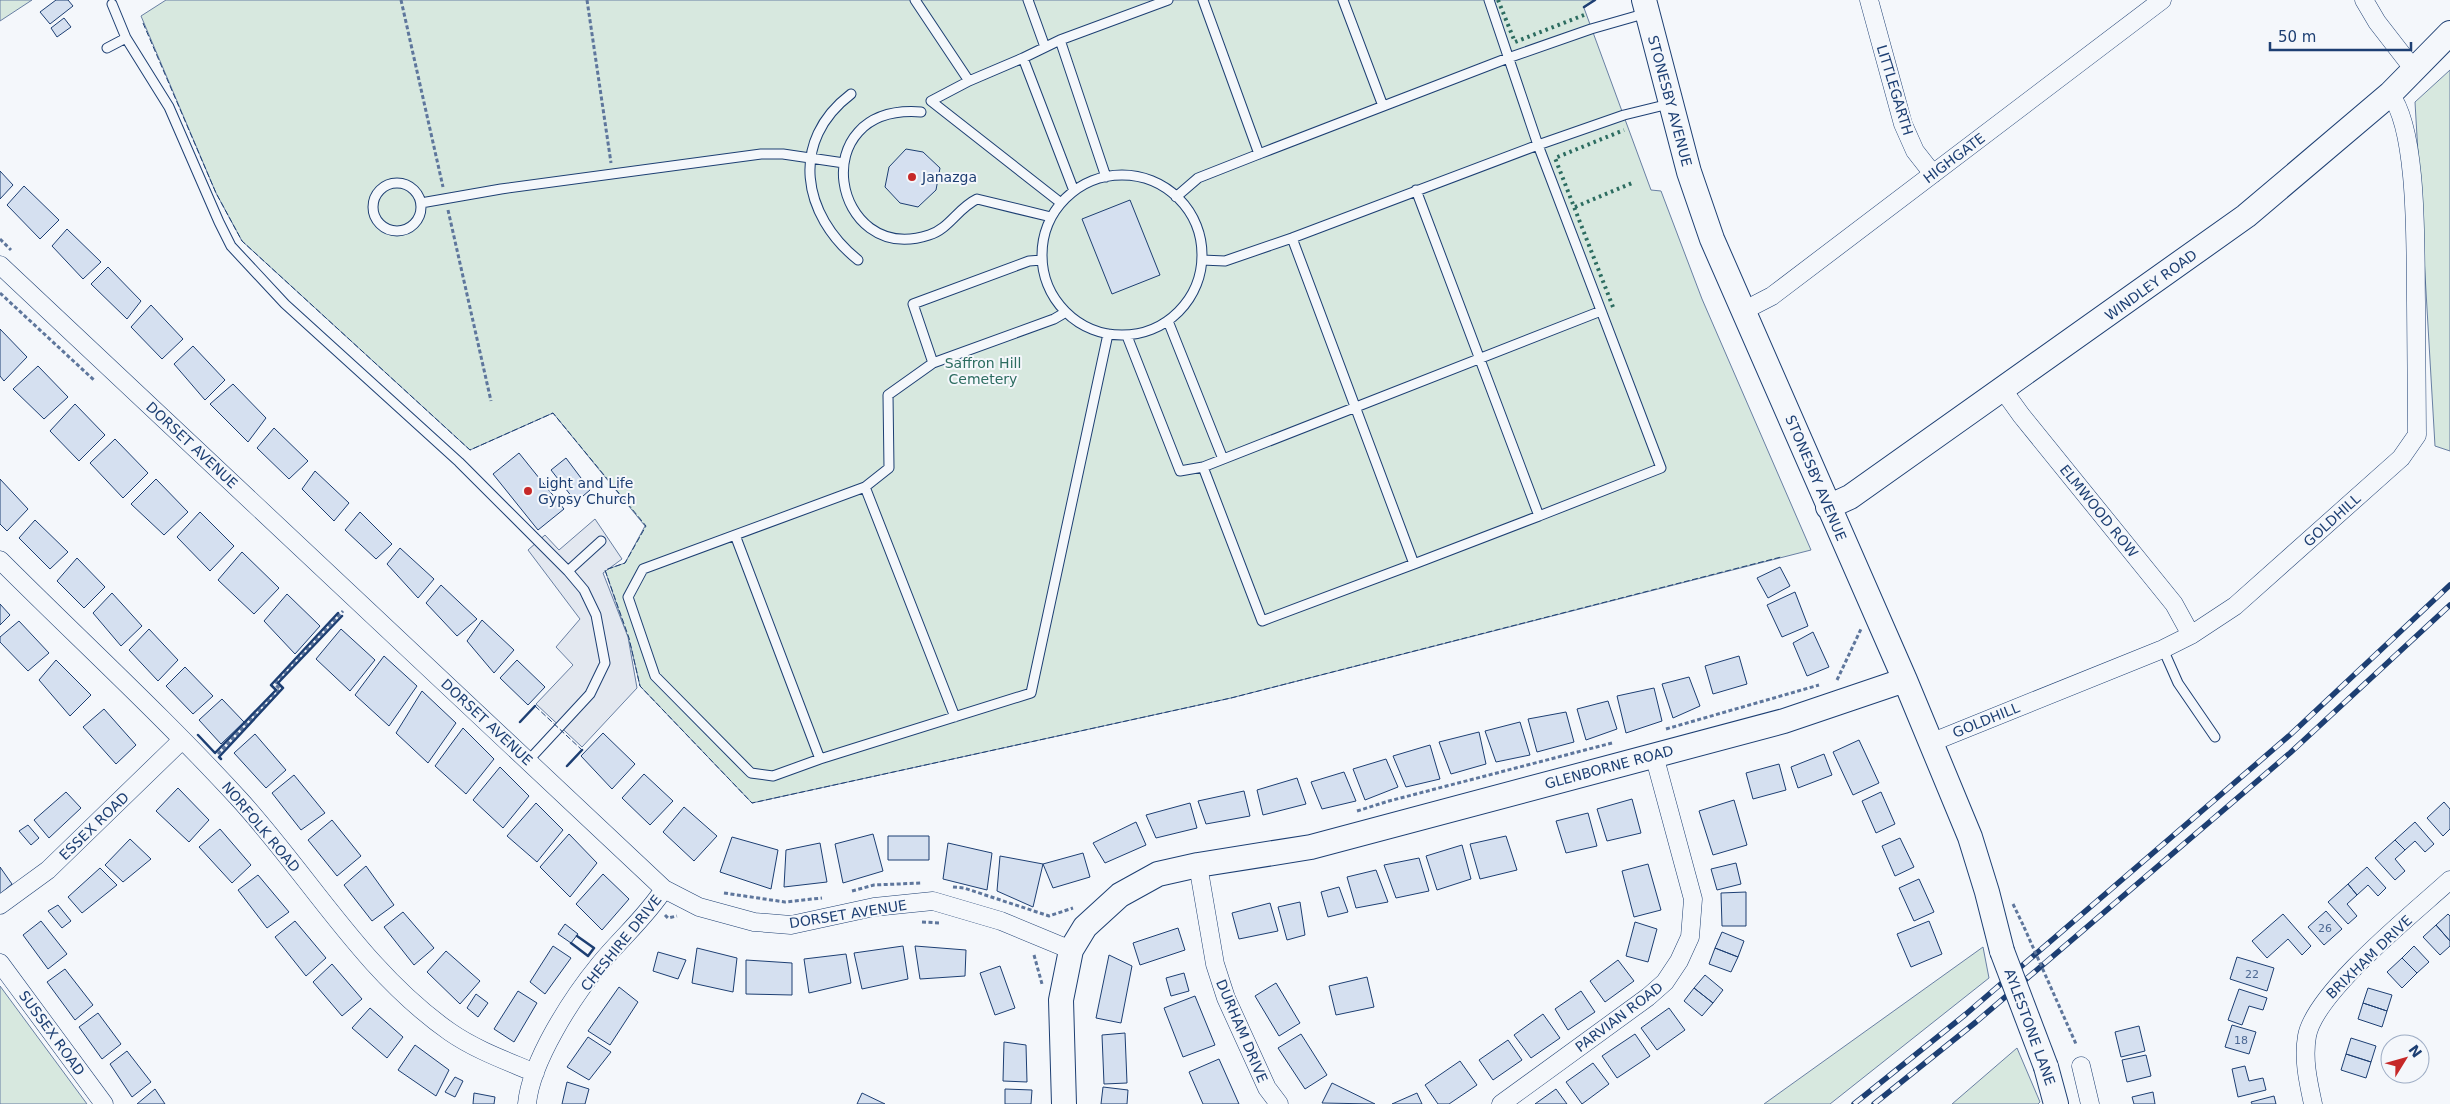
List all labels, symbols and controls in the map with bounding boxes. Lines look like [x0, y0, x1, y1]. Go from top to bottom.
scale bar [2270, 20, 2411, 52]
text: 50 m [2278, 28, 2316, 46]
street label: STONESBY AVENUE [1645, 34, 1695, 168]
street label: LITTLEGARTH [1874, 43, 1916, 137]
street label: HIGHGATE [1920, 130, 1988, 186]
place label: Janazga [921, 169, 977, 185]
marker: Janazga [906, 171, 918, 183]
street label: WINDLEY ROAD [2102, 246, 2200, 324]
park label: Saffron Hill Cemetery [945, 355, 1021, 387]
street label: DORSET AVENUE [143, 399, 241, 491]
street label: STONESBY AVENUE [1782, 413, 1850, 543]
street label: ELMWOOD ROW [2057, 461, 2141, 561]
place label: Light and Life Gypsy Church [538, 475, 636, 507]
marker: Light and Life Gypsy Church [522, 485, 534, 497]
street label: GOLDHILL [2300, 490, 2364, 550]
street label: DORSET AVENUE [438, 676, 536, 768]
street label: GOLDHILL [1950, 699, 2022, 741]
street label: GLENBORNE ROAD [1543, 742, 1675, 792]
street label: NORFOLK ROAD [219, 779, 303, 875]
street label: ESSEX ROAD [56, 789, 132, 863]
street label: CHESHIRE DRIVE [577, 892, 665, 994]
street label: DORSET AVENUE [788, 897, 908, 931]
street label: BRIXHAM DRIVE [2323, 912, 2415, 1002]
house number: 26 [2318, 922, 2332, 935]
street label: AYLESTONE LANE [2001, 967, 2059, 1087]
house number: 22 [2245, 968, 2259, 981]
street label: DURHAM DRIVE [1213, 977, 1271, 1085]
street label: PARVIAN ROAD [1572, 979, 1666, 1055]
street label: SUSSEX ROAD [16, 988, 88, 1078]
house number: 18 [2234, 1034, 2248, 1047]
north arrow [2380, 1034, 2430, 1084]
text: N [2405, 1042, 2425, 1061]

